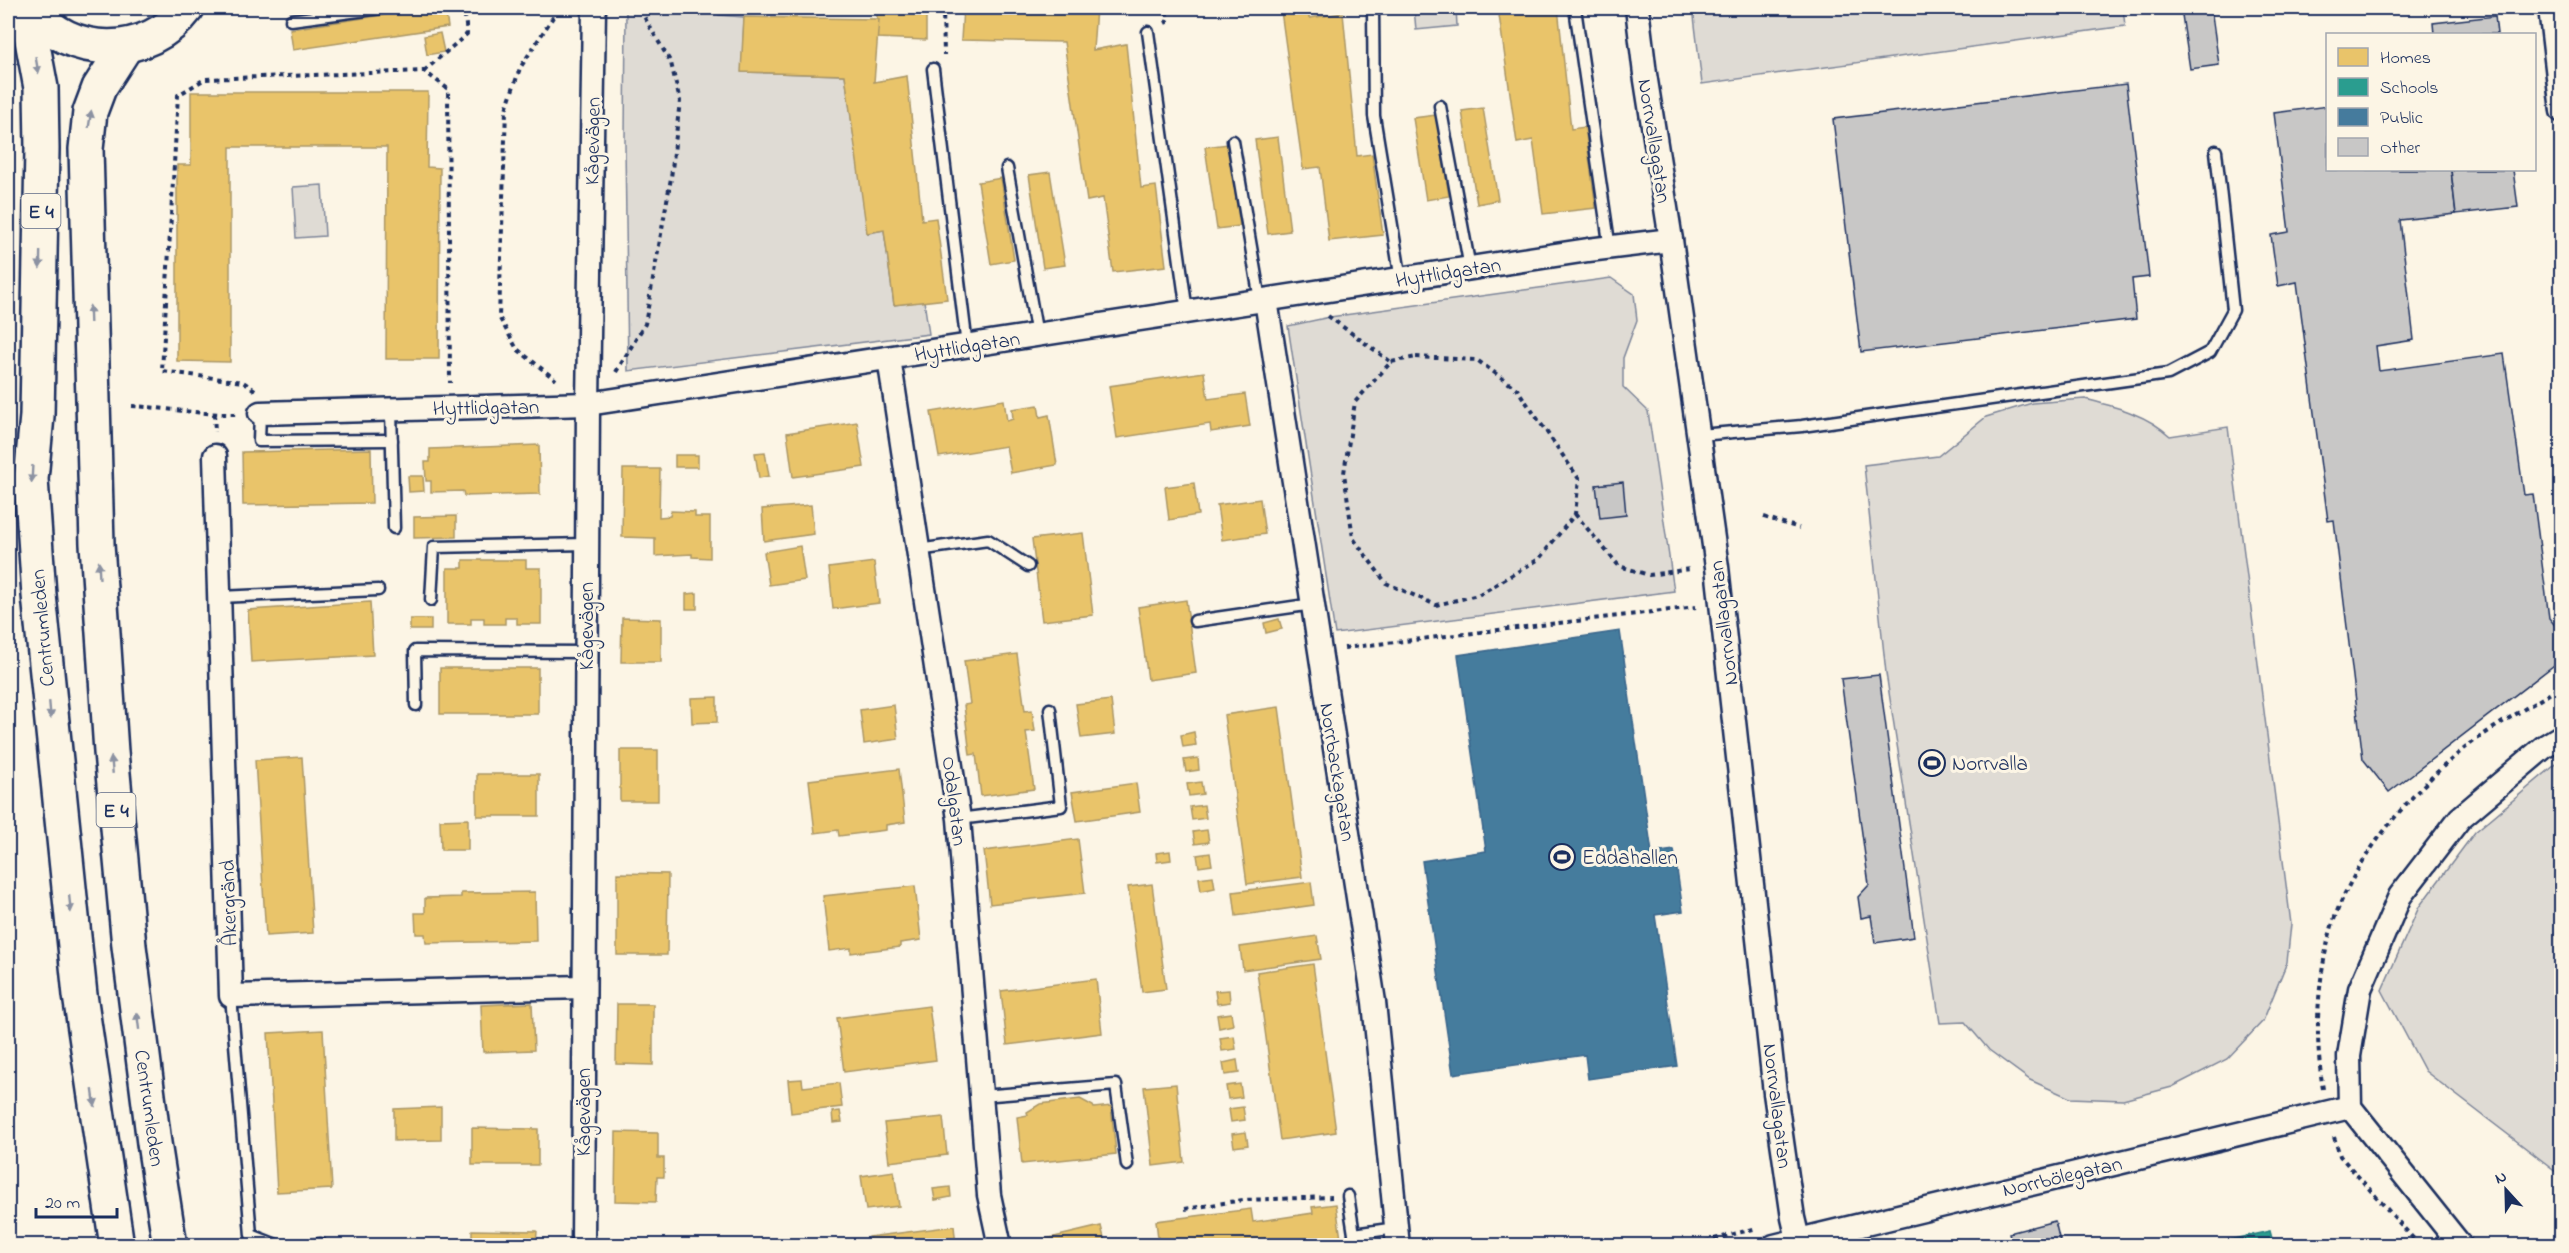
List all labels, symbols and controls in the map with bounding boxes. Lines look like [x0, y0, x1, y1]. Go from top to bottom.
legend [2326, 33, 2536, 171]
text: Homes [2380, 46, 2431, 72]
one-way arrow [32, 56, 41, 75]
text: Schools [2380, 76, 2438, 102]
street label: Norrvallagatan [1626, 77, 1678, 206]
street label: Kågevägen [578, 97, 612, 185]
text: Public [2380, 106, 2423, 132]
one-way arrow [85, 110, 94, 129]
text: Other [2380, 136, 2420, 162]
road number: E 4 [22, 194, 60, 228]
one-way arrow [35, 250, 45, 269]
street label: Hyttlidgatan [1393, 251, 1504, 299]
one-way arrow [86, 305, 95, 324]
street label: Hyttlidgatan [912, 325, 1023, 373]
street label: Hyttlidgatan [432, 393, 540, 427]
one-way arrow [27, 465, 36, 484]
street label: Norrvallagatan [1702, 558, 1750, 687]
one-way arrow [94, 561, 104, 580]
street label: Centrumleden [24, 568, 64, 688]
street label: Kågevägen [573, 582, 605, 670]
one-way arrow [45, 701, 55, 720]
street label: Norrbackagatan [1308, 701, 1362, 844]
sports icon: Norrvalla [1917, 748, 1947, 778]
place label: Norrvalla [1952, 750, 2028, 780]
one-way arrow [107, 755, 117, 774]
street label: Odalgatan [931, 755, 973, 848]
road number: E 4 [96, 793, 136, 827]
sports icon: Eddahallen [1547, 842, 1577, 872]
place label: Eddahallen [1582, 844, 1678, 874]
street label: Åkergränd [212, 859, 249, 947]
one-way arrow [65, 895, 75, 914]
one-way arrow [134, 1012, 143, 1031]
street label: Norrvallagatan [1751, 1042, 1799, 1171]
street label: Centrumleden [125, 1048, 171, 1169]
street label: Kågevägen [570, 1068, 602, 1156]
one-way arrow [90, 1088, 99, 1107]
street label: Norrbölegatan [2000, 1150, 2126, 1208]
north arrow [2476, 1160, 2536, 1220]
text: N [2492, 1165, 2511, 1191]
scale bar [36, 1181, 117, 1219]
text: 20 m [45, 1191, 80, 1217]

